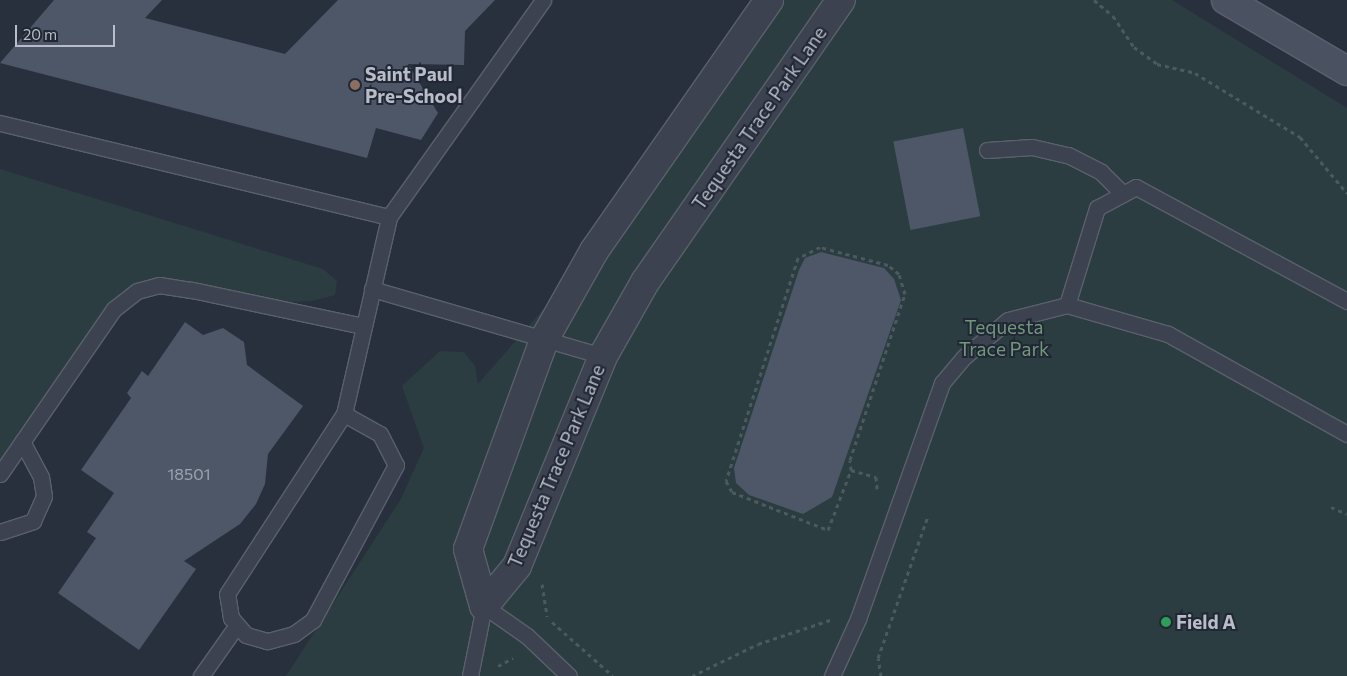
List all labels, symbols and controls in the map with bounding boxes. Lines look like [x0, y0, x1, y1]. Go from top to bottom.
scale bar [18, 15, 118, 47]
street label: Tequesta Trace Park Lane [687, 22, 831, 214]
text: 20 m [23, 25, 57, 43]
place label: Saint Paul Pre-School [365, 63, 462, 107]
marker: Saint Paul Pre-School [349, 79, 361, 91]
park label: Tequesta Trace Park [959, 316, 1049, 360]
street label: Tequesta Trace Park Lane [503, 361, 609, 571]
house number: 18501 [167, 464, 211, 484]
place label: Field A [1176, 611, 1236, 633]
marker: Field A [1160, 616, 1172, 628]

